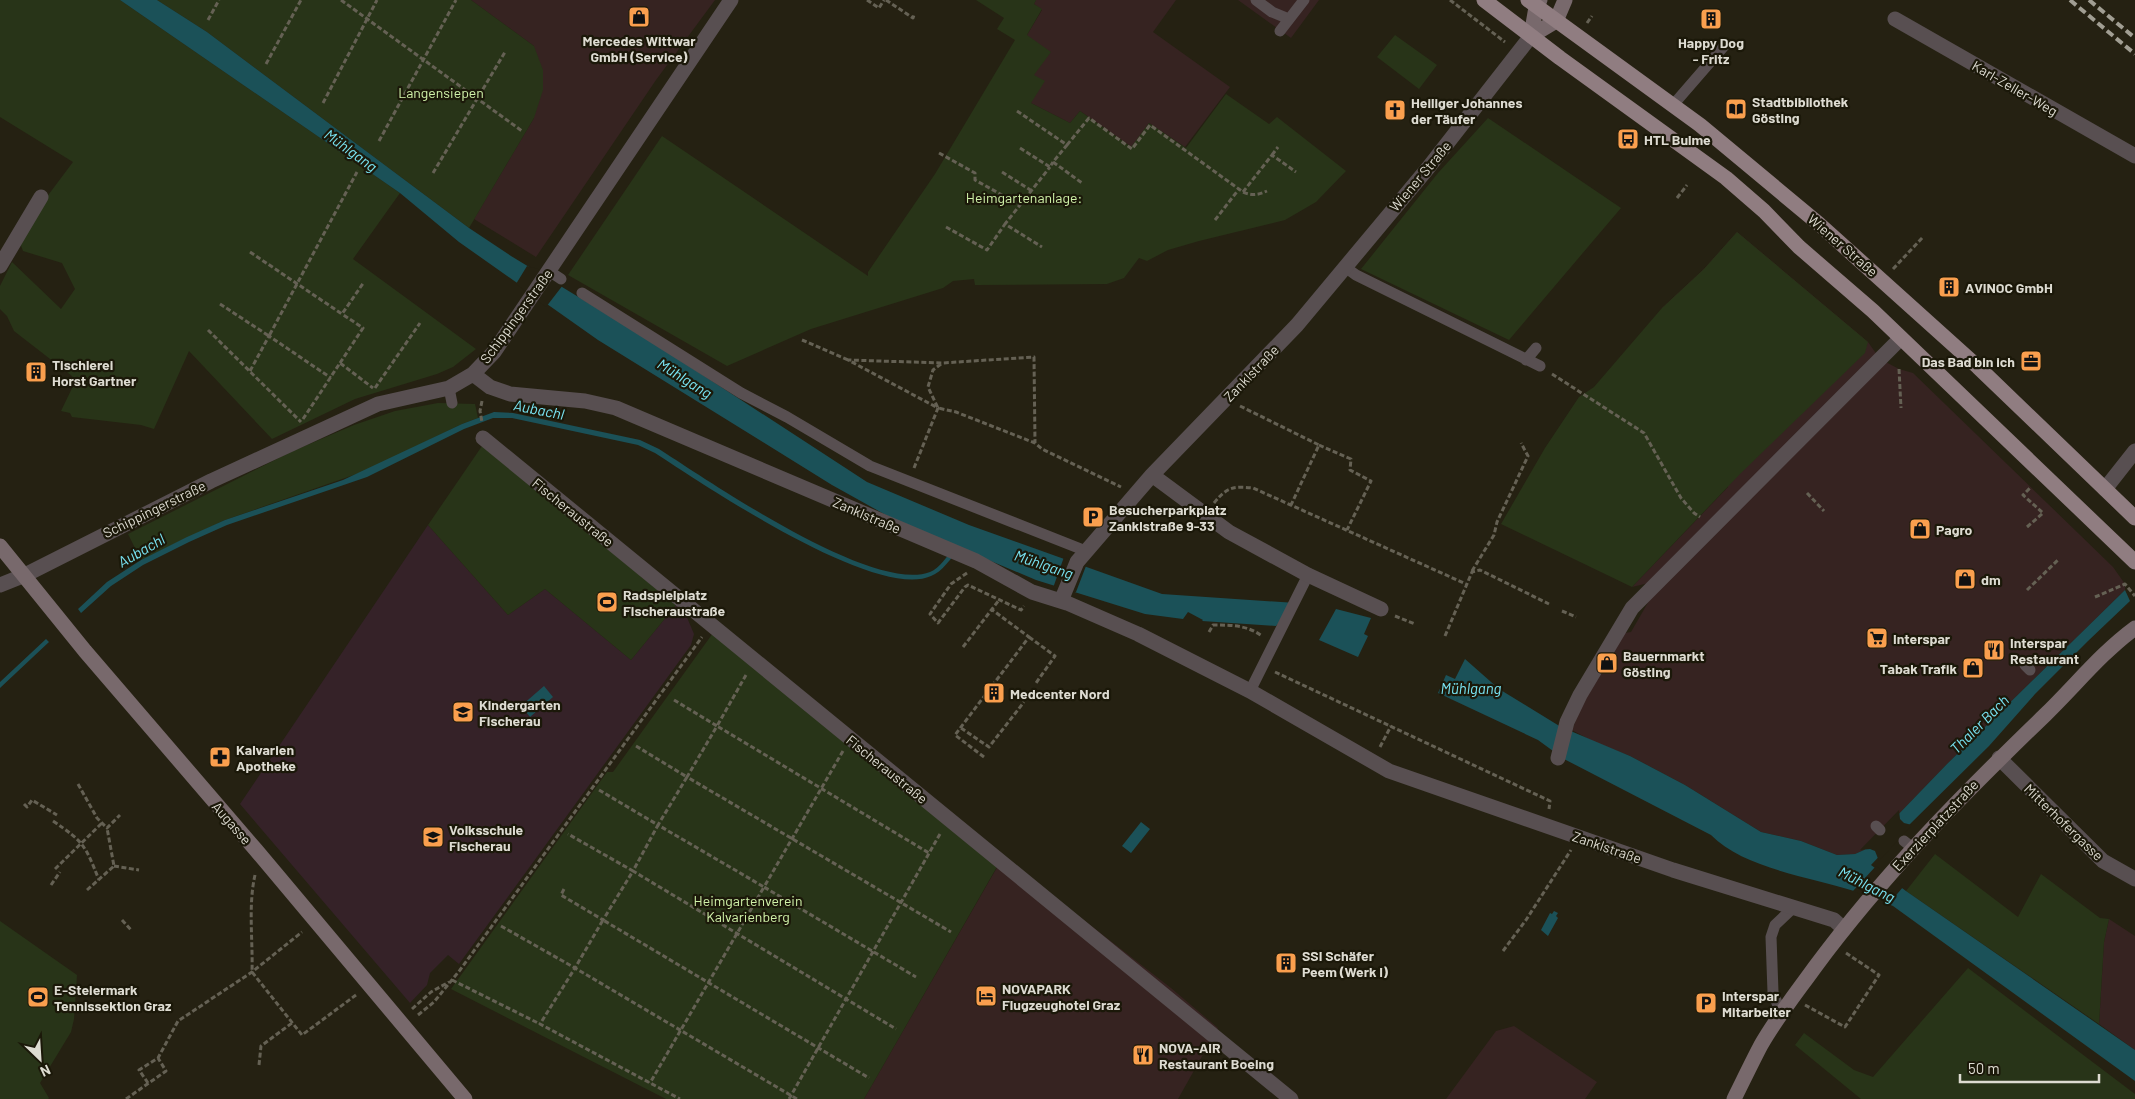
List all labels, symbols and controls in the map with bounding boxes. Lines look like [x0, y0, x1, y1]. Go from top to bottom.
shop icon: Mercedes Wittwar GmbH (Service) [627, 5, 651, 29]
building icon: Happy Dog - Fritz [1699, 7, 1723, 31]
place label: Mercedes Wittwar GmbH (Service) [582, 32, 696, 65]
place label: Happy Dog - Fritz [1678, 34, 1744, 67]
street label: Karl-Zeller-Weg [1969, 57, 2061, 119]
park label: Langensiepen [398, 84, 484, 101]
place label: Stadtbibliothek Gösting [1752, 93, 1849, 126]
place label: Heiliger Johannes der Täufer [1411, 94, 1522, 127]
library icon: Stadtbibliothek Gösting [1724, 97, 1748, 121]
church icon: Heiliger Johannes der Täufer [1383, 98, 1407, 122]
water label: Mühlgang [321, 125, 381, 175]
bus stop icon: HTL Bulme [1616, 127, 1640, 151]
place label: HTL Bulme [1644, 131, 1711, 148]
street label: Wiener Straße [1386, 137, 1454, 215]
park label: Heimgartenanlage: [966, 189, 1082, 206]
street label: Wiener Straße [1805, 210, 1881, 280]
street label: Schippingerstraße [476, 266, 556, 366]
building icon: AVINOC GmbH [1937, 275, 1961, 299]
place label: AVINOC GmbH [1965, 279, 2053, 296]
street label: Zanklstraße [1220, 341, 1282, 405]
office icon: Das Bad bin ich [2019, 349, 2043, 373]
place label: Das Bad bin ich [1922, 353, 2015, 370]
water label: Mühlgang [654, 354, 716, 402]
place label: Tischlerei Horst Gartner [52, 356, 137, 389]
building icon: Tischlerei Horst Gartner [24, 360, 48, 384]
water label: Aubachl [512, 395, 567, 423]
street label: Fischeraustraße [529, 474, 617, 550]
street label: Schippingerstraße [100, 477, 208, 541]
street label: Zanklstraße [831, 493, 903, 537]
place label: Besucherparkplatz Zanklstraße 9-33 [1109, 501, 1227, 534]
parking icon: Besucherparkplatz Zanklstraße 9-33 [1081, 505, 1105, 529]
shop icon: Pagro [1908, 517, 1932, 541]
place label: Pagro [1936, 521, 1973, 538]
water label: Aubachl [114, 529, 168, 571]
water label: Mühlgang [1012, 546, 1076, 582]
shop icon: dm [1953, 567, 1977, 591]
place label: dm [1981, 571, 2001, 588]
place label: Radspielplatz Fischeraustraße [623, 586, 726, 619]
sports icon: Radspielplatz Fischeraustraße [595, 590, 619, 614]
supermarket icon: Interspar [1865, 626, 1889, 650]
place label: Interspar [1893, 630, 1951, 647]
place label: Interspar Restaurant [2010, 634, 2079, 667]
restaurant icon: Interspar Restaurant [1982, 638, 2006, 662]
place label: Bauernmarkt Gösting [1623, 647, 1705, 680]
shop icon: Bauernmarkt Gösting [1595, 651, 1619, 675]
shop icon: Tabak Trafik [1961, 656, 1985, 680]
place label: Tabak Trafik [1880, 660, 1958, 677]
water label: Mühlgang [1441, 679, 1502, 697]
building icon: Medcenter Nord [982, 681, 1006, 705]
place label: Medcenter Nord [1010, 685, 1110, 702]
water label: Thaler Bach [1946, 691, 2012, 757]
place label: Kindergarten Fischerau [479, 696, 561, 729]
school or university icon: Kindergarten Fischerau [451, 700, 475, 724]
street label: Fischeraustraße [843, 731, 931, 807]
place label: Kalvarien Apotheke [236, 741, 296, 774]
pharmacy icon: Kalvarien Apotheke [208, 745, 232, 769]
street label: Exerzierplatzstraße [1888, 776, 1982, 874]
street label: Mitterhofergasse [2021, 780, 2107, 864]
street label: Augasse [209, 798, 255, 848]
place label: Volksschule Fischerau [449, 821, 524, 854]
school or university icon: Volksschule Fischerau [421, 825, 445, 849]
street label: Zanklstraße [1570, 827, 1644, 867]
water label: Mühlgang [1836, 862, 1898, 906]
park label: Heimgartenverein Kalvarienberg [694, 892, 802, 925]
place label: SSI Schäfer Peem (Werk I) [1302, 947, 1388, 980]
building icon: SSI Schäfer Peem (Werk I) [1274, 951, 1298, 975]
place label: NOVAPARK Flugzeughotel Graz [1002, 980, 1121, 1013]
place label: E-Steiermark Tennissektion Graz [54, 981, 172, 1014]
hotel icon: NOVAPARK Flugzeughotel Graz [974, 984, 998, 1008]
sports icon: E-Steiermark Tennissektion Graz [26, 985, 50, 1009]
place label: Interspar Mitarbeiter [1722, 987, 1792, 1020]
parking icon: Interspar Mitarbeiter [1694, 991, 1718, 1015]
north arrow [15, 1034, 65, 1084]
place label: NOVA-AIR Restaurant Boeing [1159, 1039, 1274, 1072]
restaurant icon: NOVA-AIR Restaurant Boeing [1131, 1043, 1155, 1067]
scale bar [1960, 1052, 2099, 1084]
text: 50 m [1968, 1059, 2000, 1077]
text: N [38, 1062, 54, 1081]

